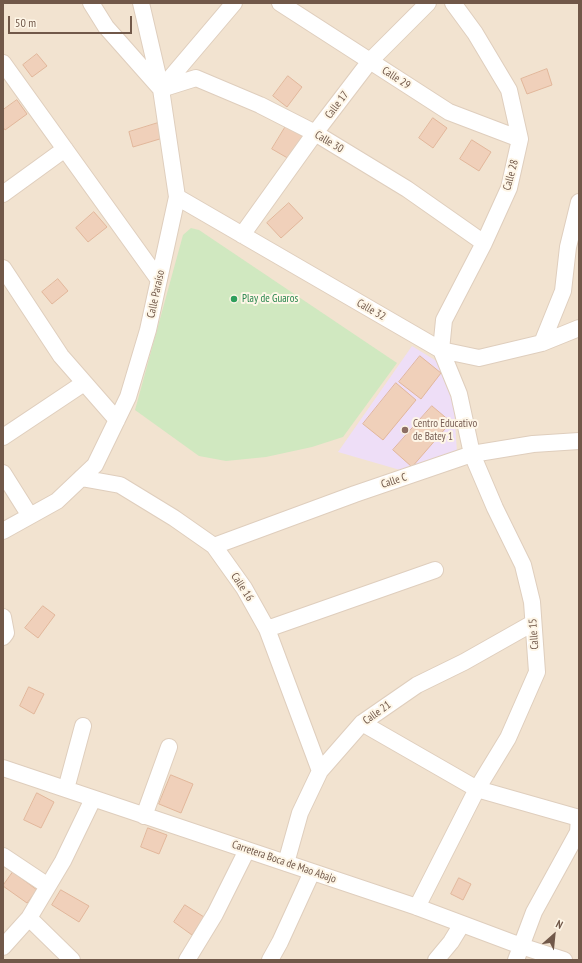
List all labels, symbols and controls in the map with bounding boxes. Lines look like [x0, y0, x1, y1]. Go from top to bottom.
scale bar [10, 8, 134, 34]
text: 50 m [15, 15, 36, 30]
street label: Calle 29 [379, 64, 413, 92]
street label: Calle 17 [322, 89, 352, 121]
street label: Calle 30 [312, 128, 346, 156]
street label: Calle 28 [501, 158, 521, 192]
street label: Calle Paraíso [144, 269, 168, 319]
place label: Play de Guaros [242, 292, 298, 306]
marker: Play de Guaros [229, 294, 239, 304]
street label: Calle 32 [354, 296, 388, 324]
place label: Centro Educativo de Batey 1 [413, 417, 477, 443]
marker: Centro Educativo de Batey 1 [400, 425, 410, 435]
street label: Calle C [379, 471, 409, 491]
street label: Calle 16 [228, 570, 256, 604]
street label: Calle 15 [526, 618, 542, 650]
street label: Calle 21 [361, 698, 393, 728]
street label: Carretera Boca de Mao Abajo [230, 838, 338, 886]
north arrow [534, 915, 574, 955]
text: N [554, 917, 565, 932]

